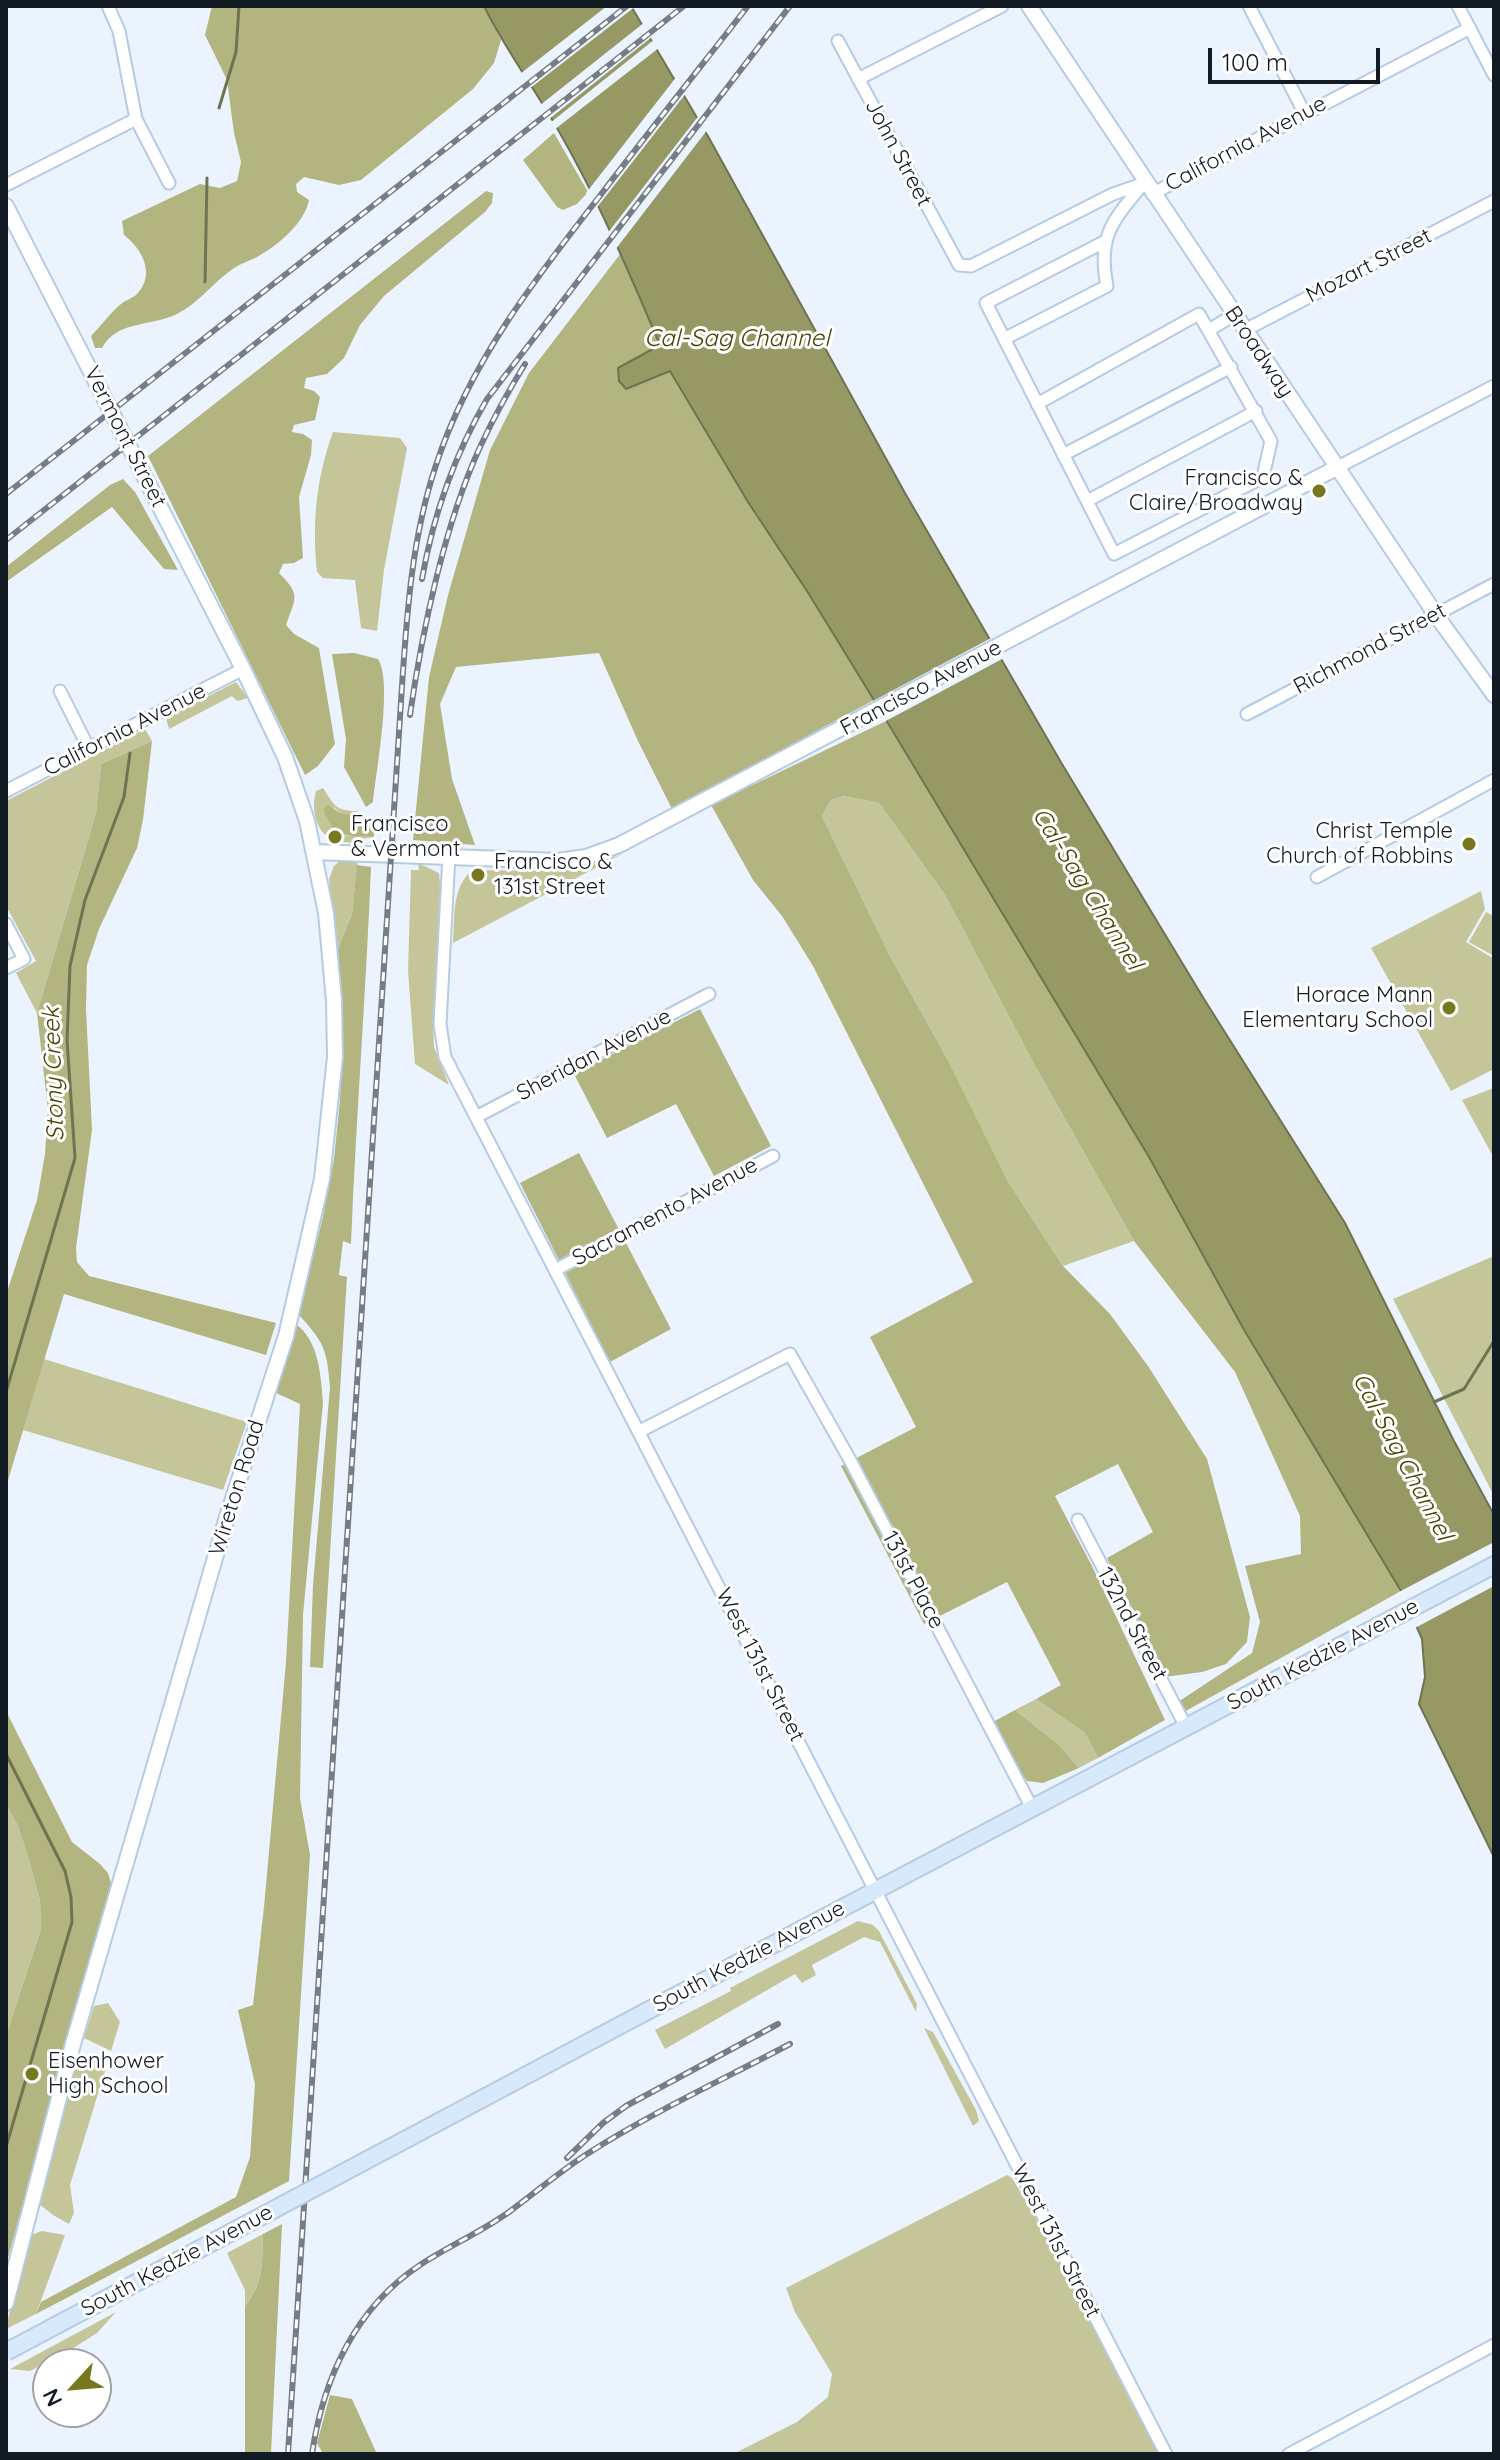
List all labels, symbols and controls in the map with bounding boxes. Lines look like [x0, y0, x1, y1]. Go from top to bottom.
scale bar [1212, 32, 1384, 82]
text: 100 m [1222, 47, 1288, 77]
street label: California Avenue [1161, 90, 1331, 198]
street label: John Street [859, 95, 937, 211]
street label: Mozart Street [1302, 223, 1436, 309]
street label: Broadway [1219, 301, 1299, 403]
water label: Cal-Sag Channel [644, 325, 830, 353]
street label: Vermont Street [78, 362, 172, 512]
place label: Francisco & Claire/Broadway [1129, 465, 1303, 516]
marker: Francisco & Claire/Broadway [1310, 482, 1328, 500]
street label: Richmond Street [1289, 598, 1451, 700]
street label: Francisco Avenue [836, 634, 1006, 742]
street label: California Avenue [40, 678, 210, 782]
water label: Cal-Sag Channel [1026, 803, 1148, 975]
place label: Francisco & Vermont [351, 811, 460, 862]
place label: Christ Temple Church of Robbins [1266, 818, 1453, 870]
marker: Francisco & Vermont [326, 828, 344, 846]
marker: Christ Temple Church of Robbins [1460, 835, 1478, 853]
place label: Francisco & 131st Street [494, 849, 613, 900]
marker: Francisco & 131st Street [469, 866, 487, 884]
place label: Horace Mann Elementary School [1242, 982, 1433, 1034]
marker: Horace Mann Elementary School [1440, 999, 1458, 1017]
street label: Sheridan Avenue [512, 1003, 676, 1107]
water label: Stony Creek [37, 1006, 71, 1142]
street label: Sacramento Avenue [568, 1152, 762, 1272]
water label: Cal-Sag Channel [1346, 1368, 1458, 1546]
street label: Wireton Road [204, 1417, 270, 1559]
street label: 131st Place [876, 1527, 950, 1633]
street label: 132nd Street [1091, 1563, 1173, 1685]
street label: West 131st Street [710, 1584, 810, 1746]
street label: South Kedzie Avenue [1223, 1593, 1423, 1717]
street label: South Kedzie Avenue [649, 1895, 849, 2019]
place label: Eisenhower High School [48, 2048, 169, 2100]
marker: Eisenhower High School [23, 2065, 41, 2083]
street label: West 131st Street [1006, 2160, 1106, 2322]
street label: South Kedzie Avenue [77, 2199, 277, 2323]
north arrow [32, 2348, 112, 2428]
text: N [36, 2384, 68, 2411]

